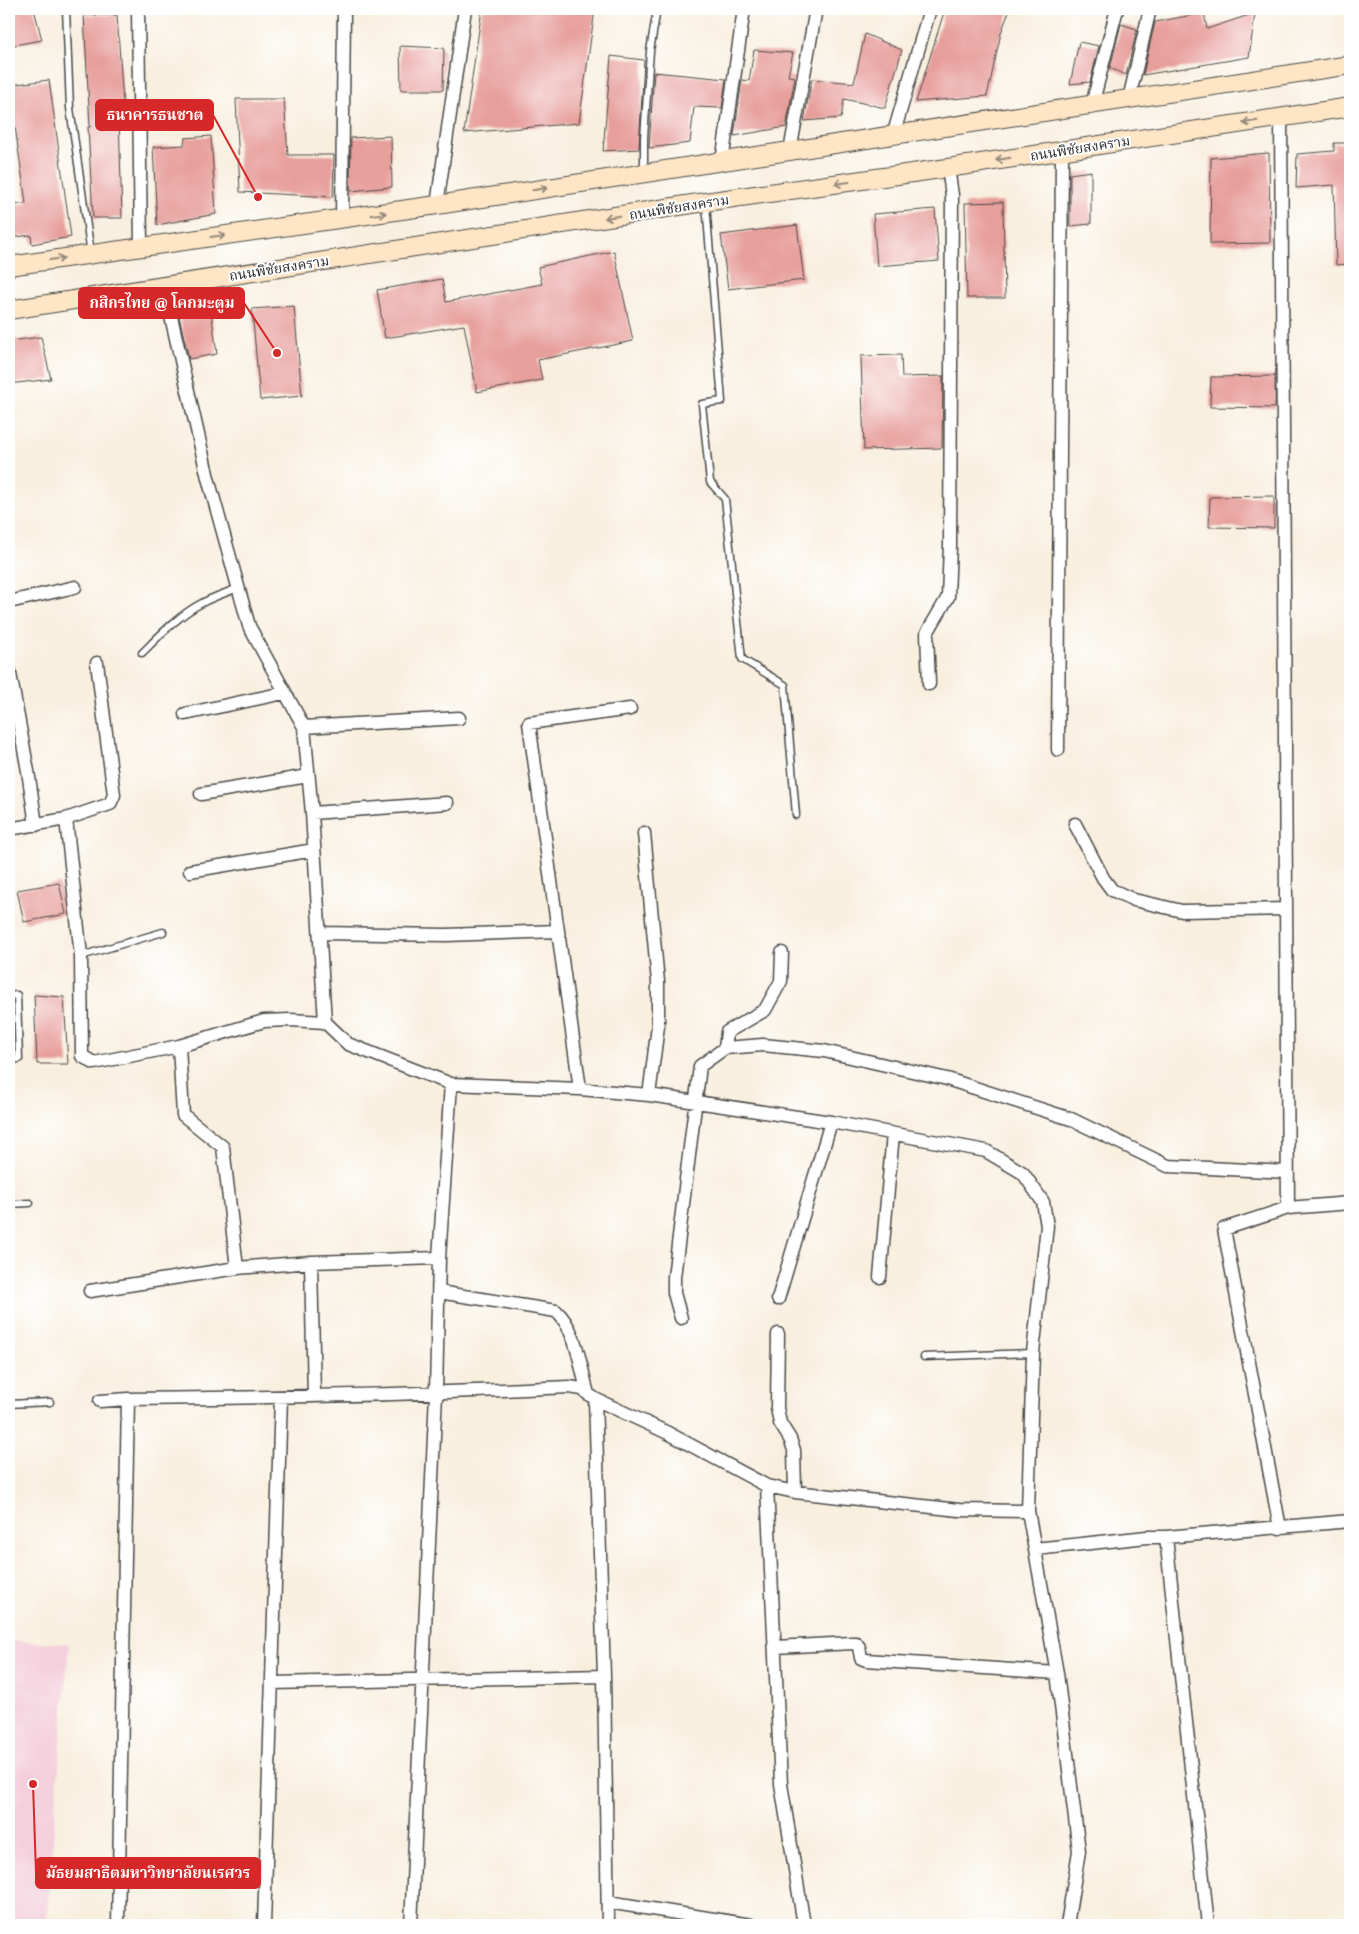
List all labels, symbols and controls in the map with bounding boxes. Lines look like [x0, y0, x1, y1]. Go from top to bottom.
callout: ธนาคารธนชาต [96, 100, 213, 130]
text: ธนาคารธนชาต [106, 106, 204, 127]
one-way arrow [1242, 117, 1258, 127]
street label: ถนนพิชัยสงคราม [1029, 132, 1132, 167]
one-way arrow [995, 155, 1011, 165]
one-way arrow [835, 178, 851, 188]
one-way arrow [531, 184, 547, 194]
street label: ถนนพิชัยสงคราม [628, 191, 731, 226]
one-way arrow [370, 208, 386, 218]
one-way arrow [605, 212, 621, 222]
one-way arrow [210, 231, 226, 241]
street label: ถนนพิชัยสงคราม [228, 252, 331, 287]
one-way arrow [49, 254, 65, 264]
callout: กสิกรไทย @ โคกมะตูม [79, 288, 244, 318]
text: กสิกรไทย @ โคกมะตูม [90, 292, 234, 315]
callout: มัธยมสาธิตมหาวิทยาลัยนเรศวร [36, 1858, 260, 1888]
text: มัธยมสาธิตมหาวิทยาลัยนเรศวร [46, 1864, 250, 1885]

